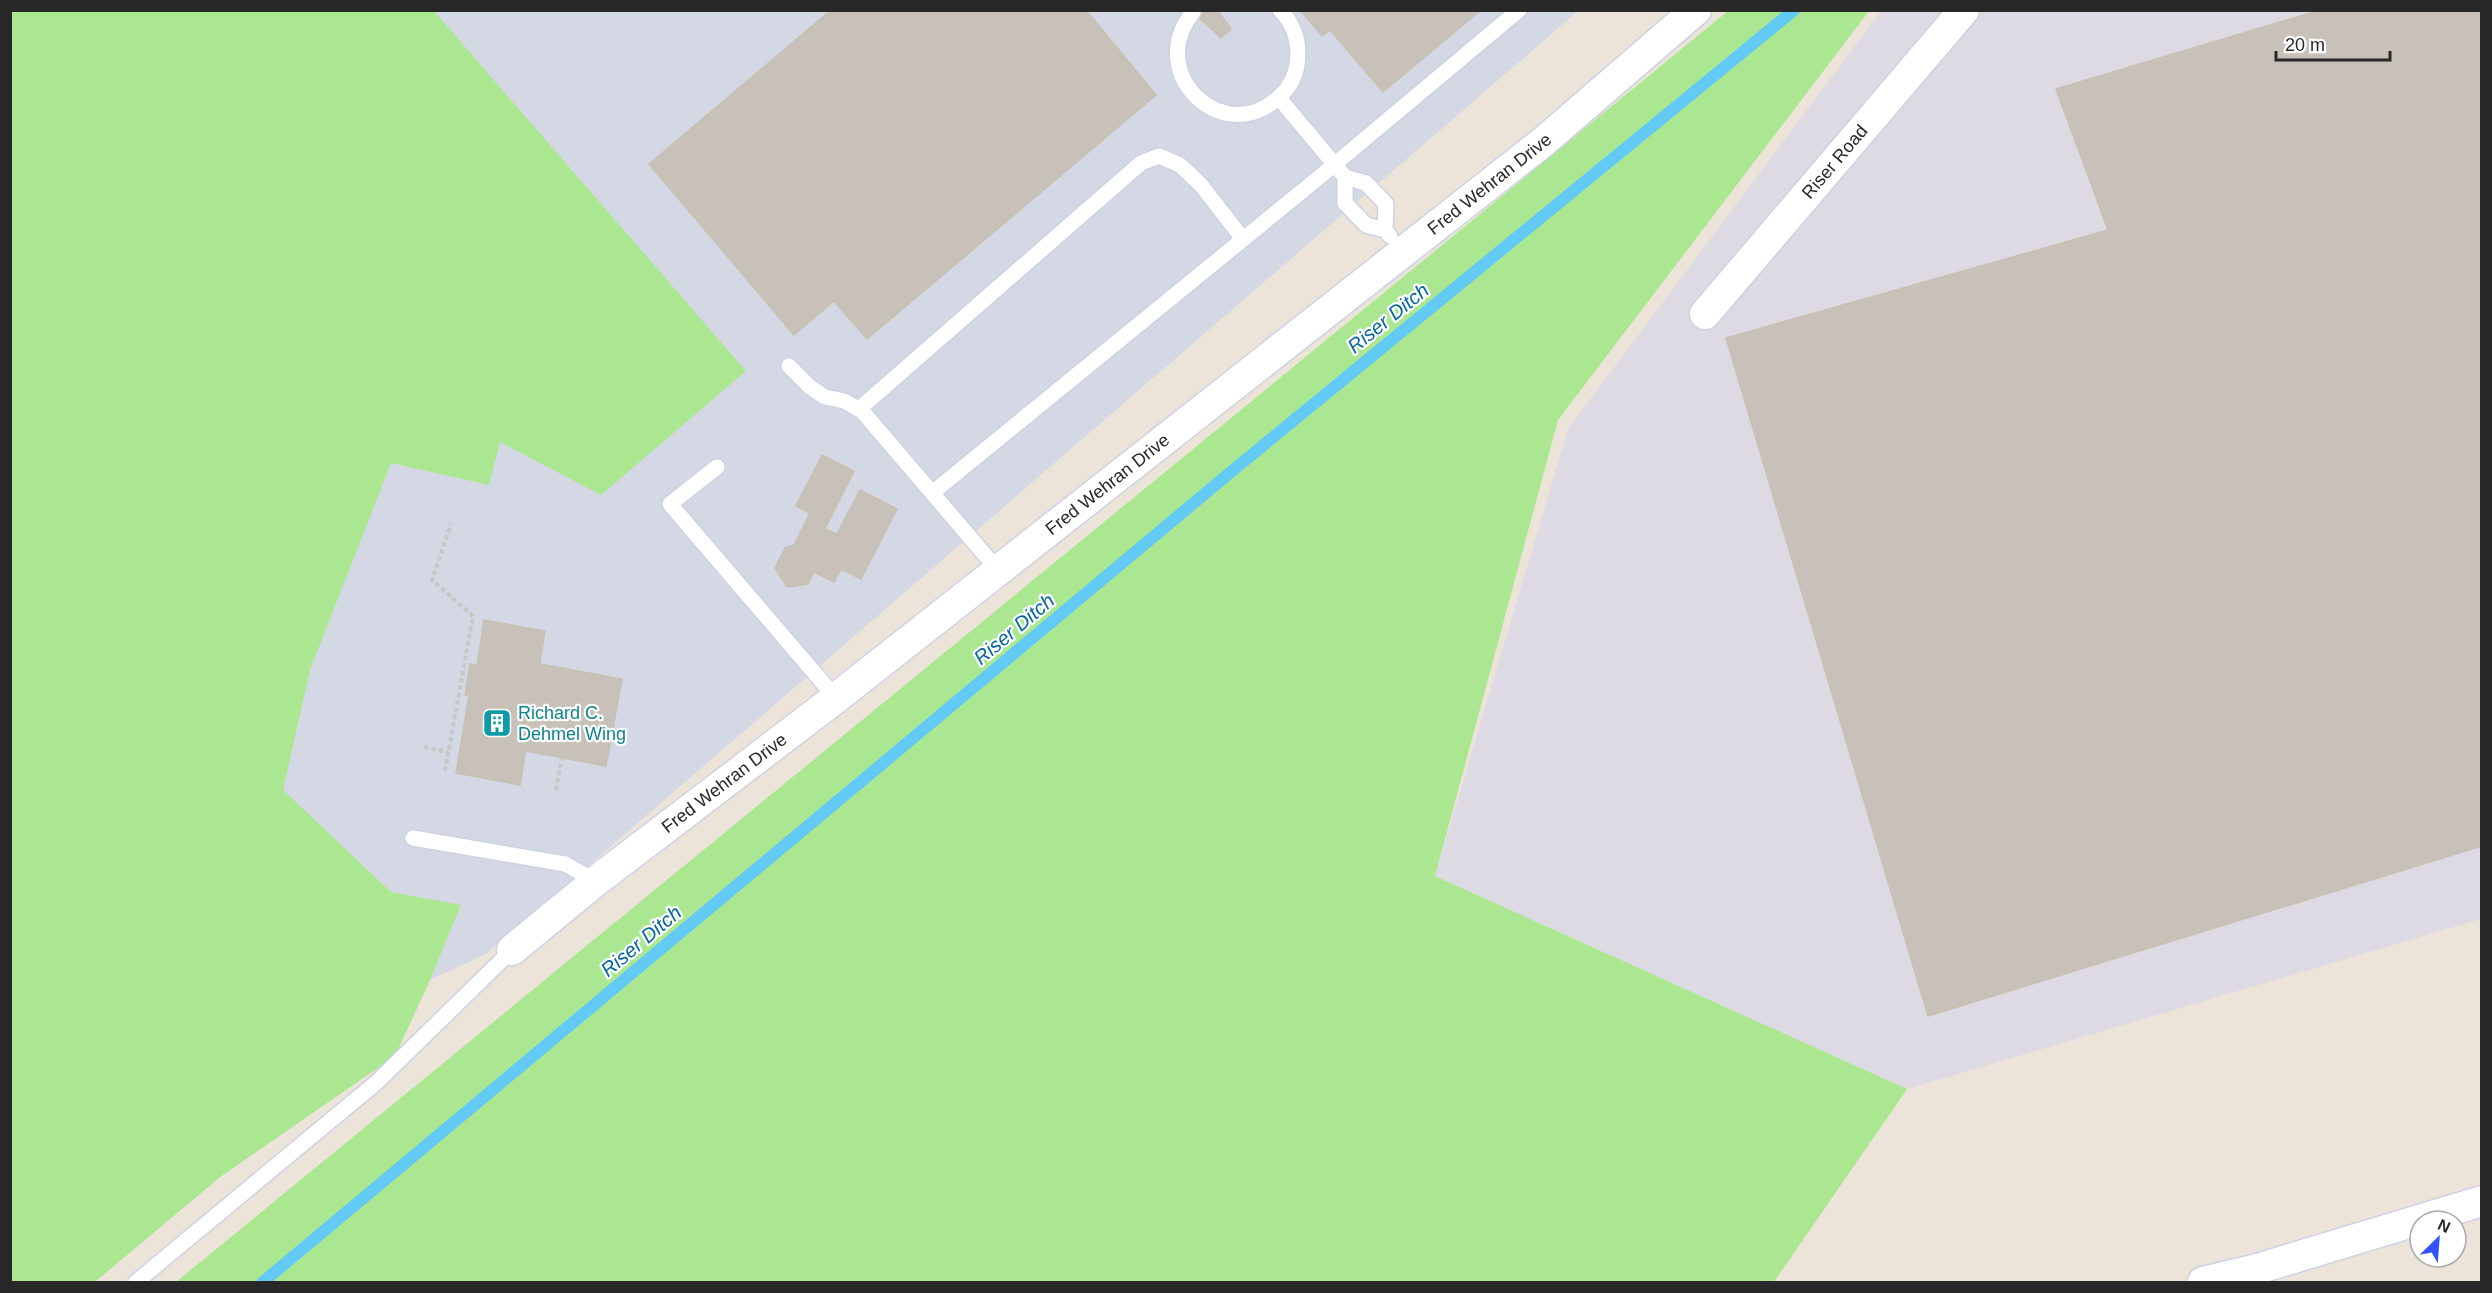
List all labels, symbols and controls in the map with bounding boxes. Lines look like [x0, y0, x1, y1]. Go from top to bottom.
scale bar [2276, 24, 2390, 62]
text: 20 m [2285, 35, 2325, 55]
street label: Riser Road [1798, 121, 1872, 203]
street label: Fred Wehran Drive [1424, 129, 1556, 239]
water label: Riser Ditch [1343, 279, 1433, 357]
street label: Fred Wehran Drive [1042, 430, 1173, 539]
water label: Riser Ditch [969, 589, 1059, 669]
place label: Richard C. Dehmel Wing [518, 703, 626, 744]
building icon: Richard C. Dehmel Wing [481, 707, 513, 739]
street label: Fred Wehran Drive [658, 729, 791, 837]
water label: Riser Ditch [596, 901, 686, 981]
north arrow [2408, 1209, 2468, 1269]
text: N [2435, 1216, 2453, 1236]

